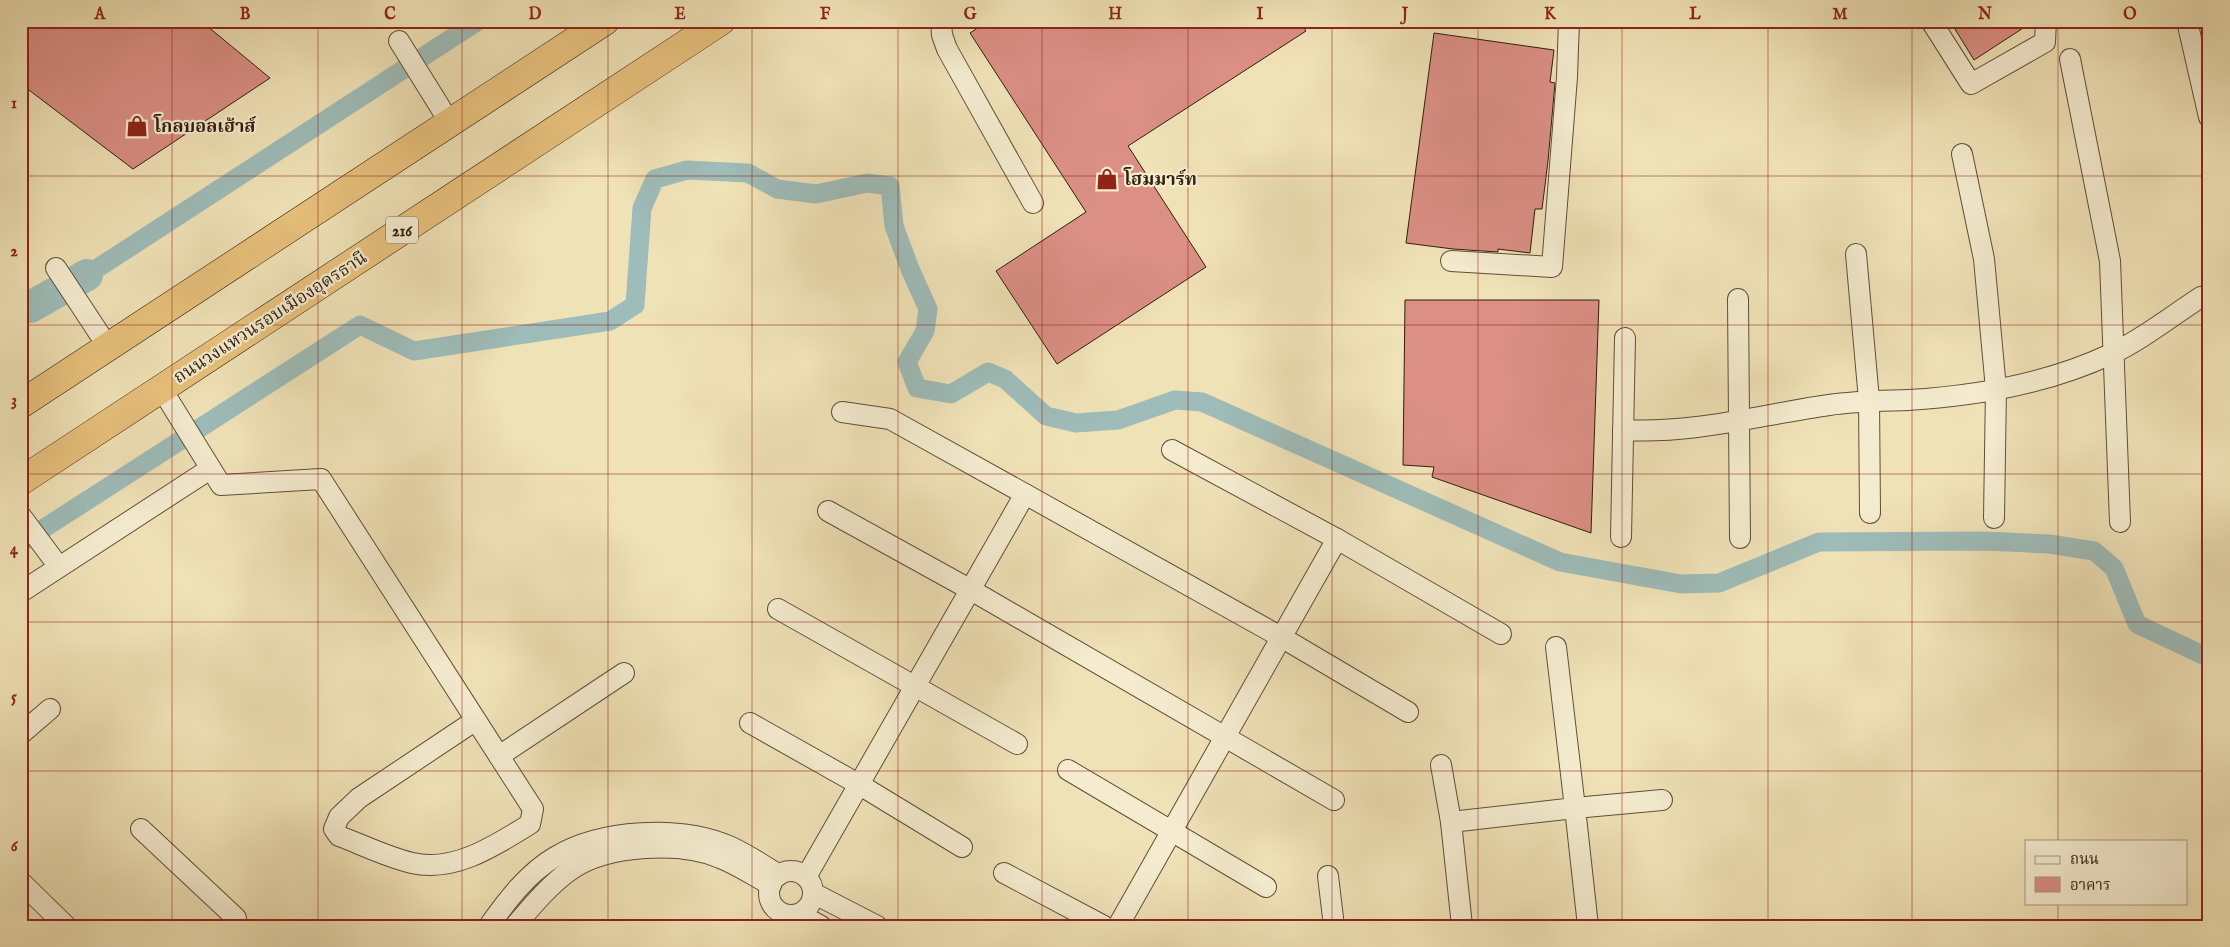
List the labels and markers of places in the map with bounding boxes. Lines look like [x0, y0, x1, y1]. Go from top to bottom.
shop icon: โกลบอลเฮ้าส์ [124, 113, 150, 139]
place label: โกลบอลเฮ้าส์ [153, 114, 257, 139]
shop icon: โฮมมาร์ท [1094, 166, 1120, 192]
place label: โฮมมาร์ท [1123, 167, 1197, 192]

